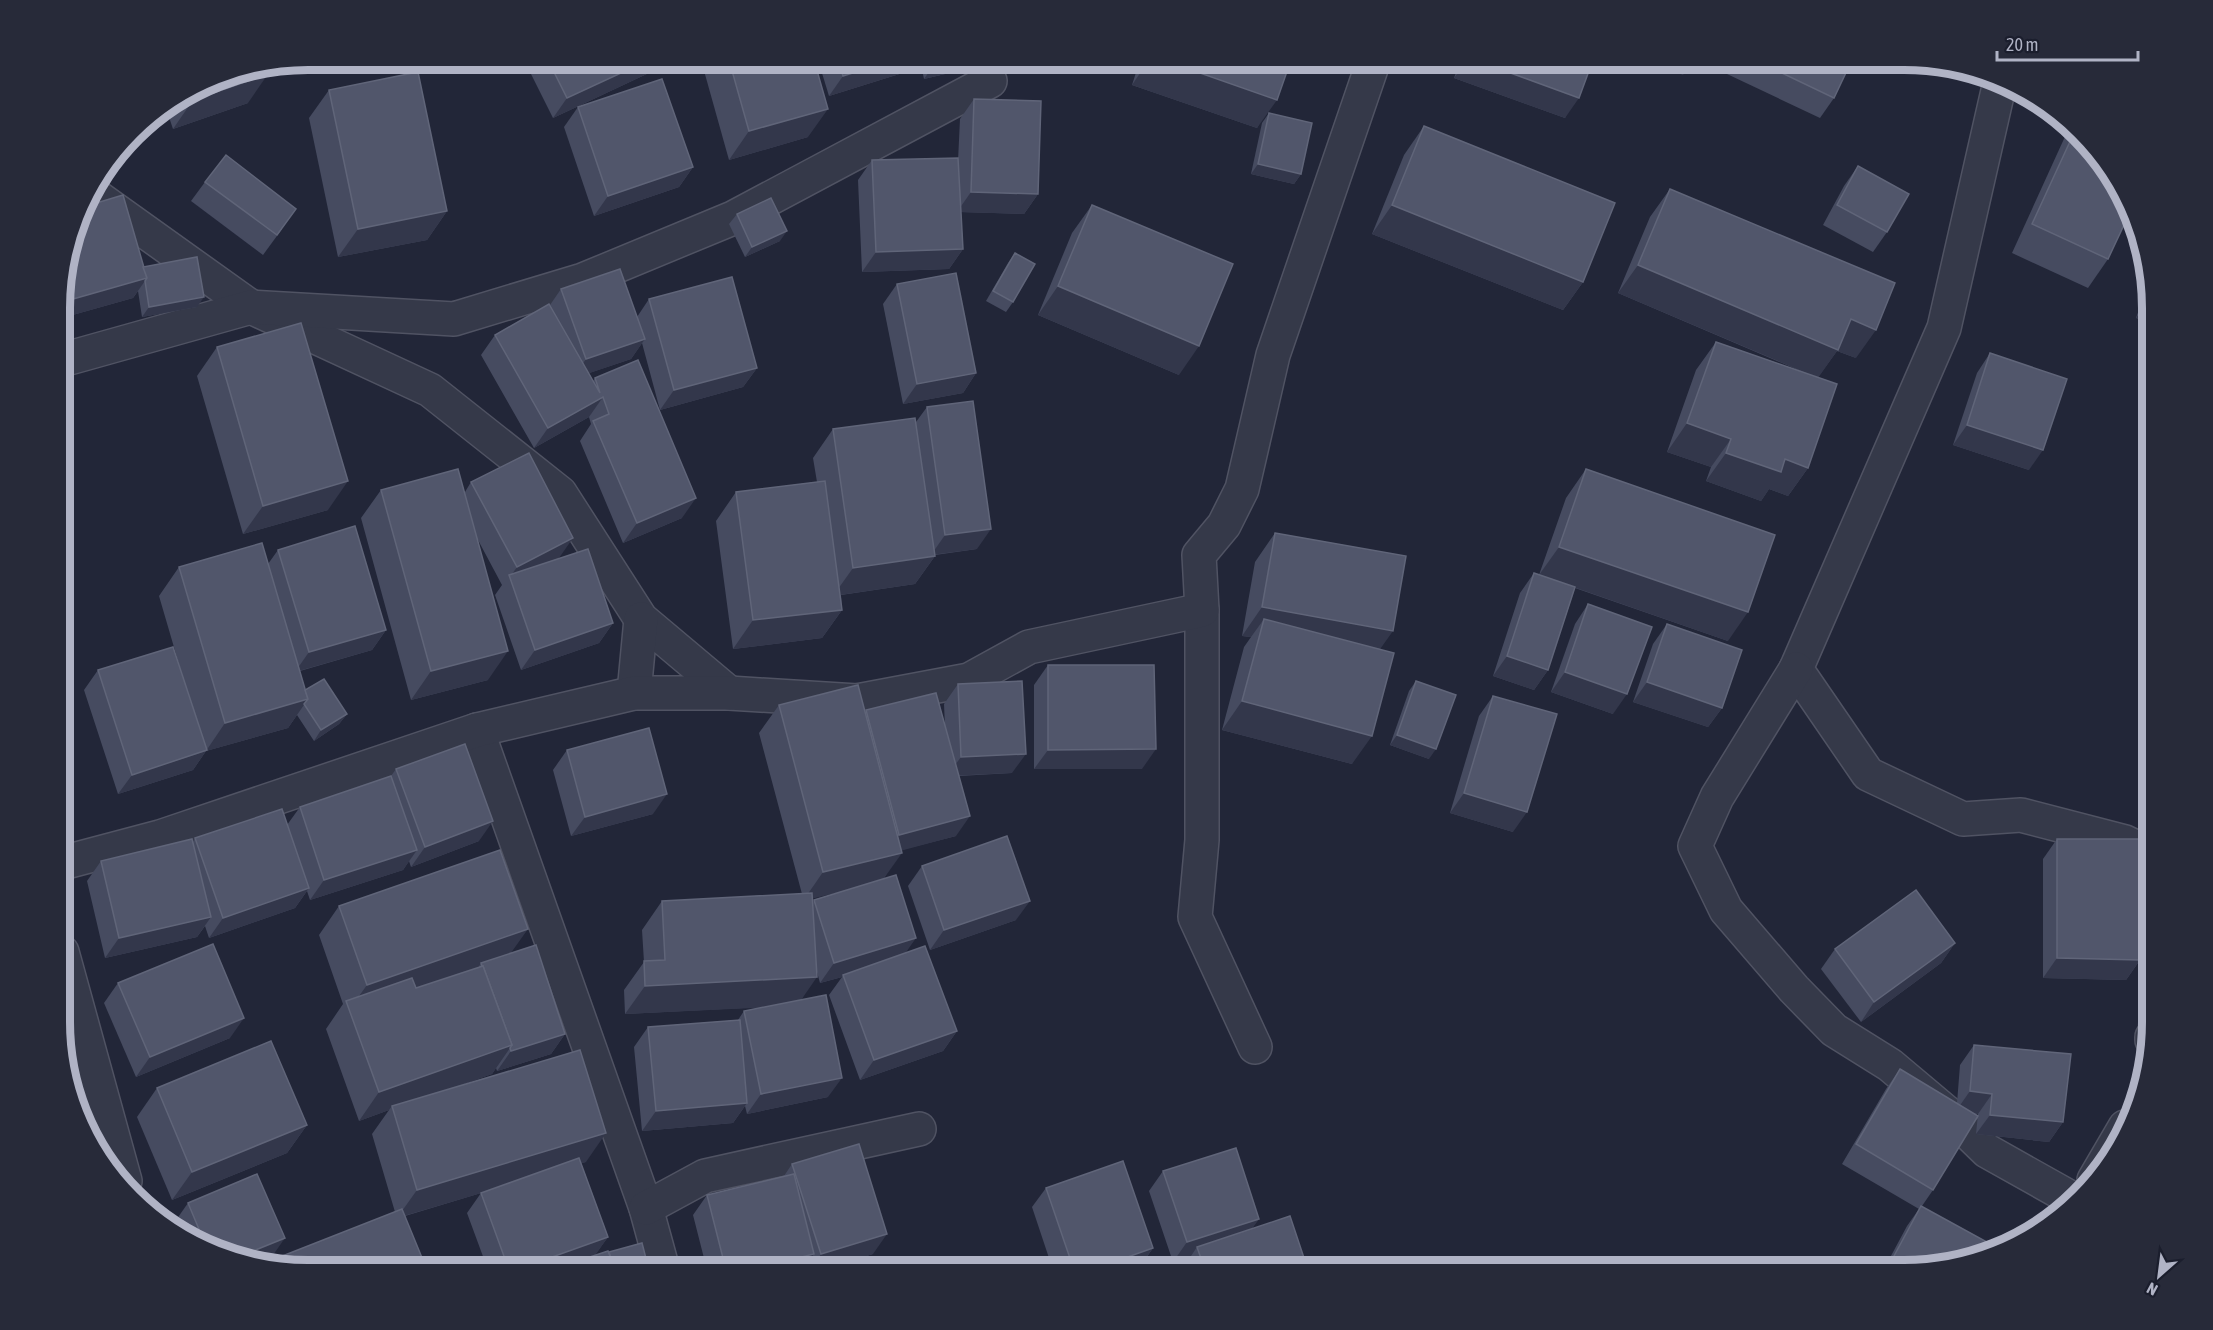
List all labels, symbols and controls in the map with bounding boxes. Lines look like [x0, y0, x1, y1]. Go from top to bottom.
scale bar [1997, 24, 2138, 62]
text: 20 m [2006, 34, 2038, 55]
north arrow [2129, 1246, 2189, 1306]
text: N [2144, 1279, 2160, 1299]

